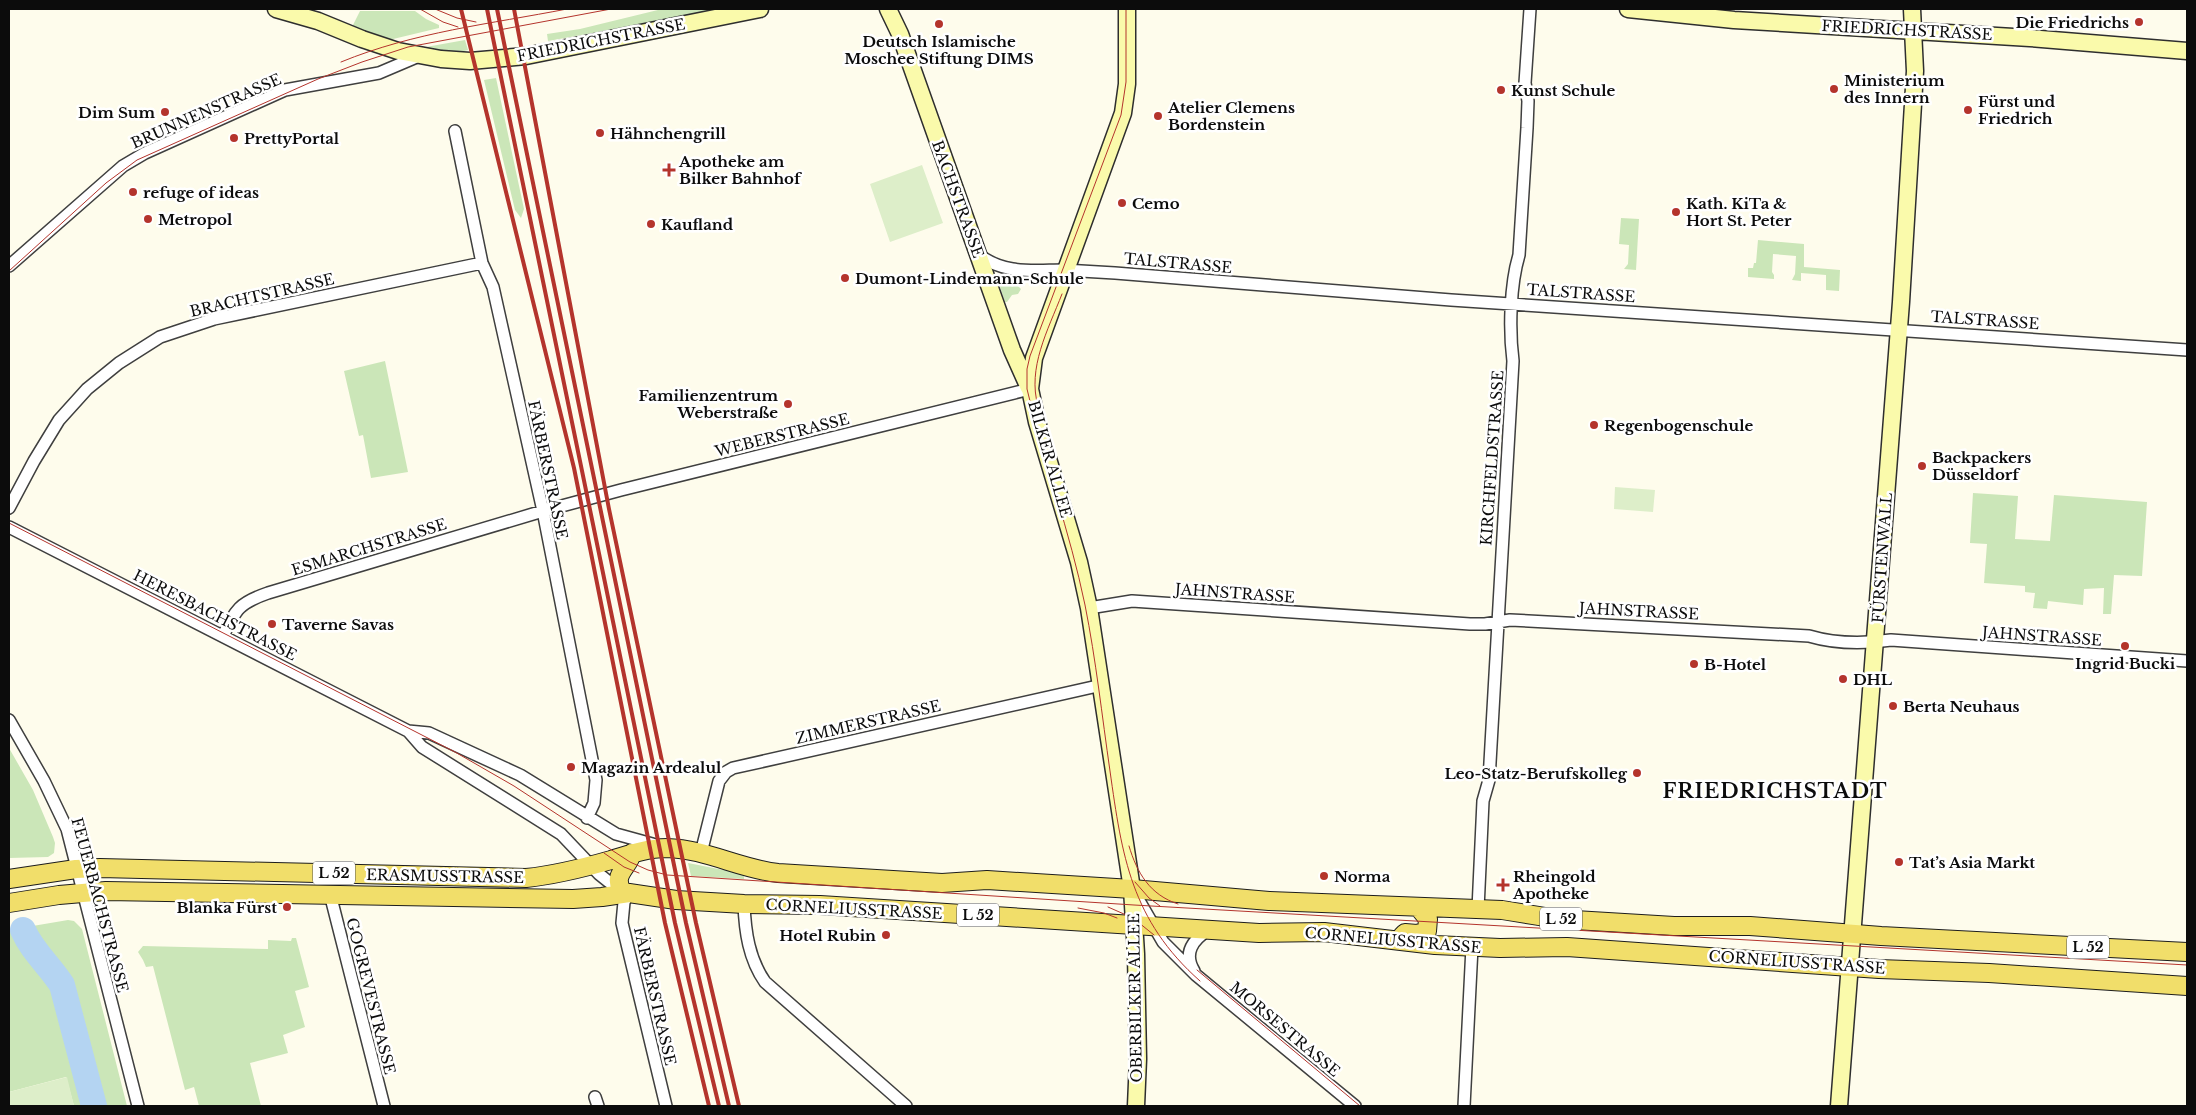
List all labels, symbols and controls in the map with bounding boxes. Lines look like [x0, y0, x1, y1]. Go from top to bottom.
place label: Die Friedrichs [2016, 13, 2129, 32]
street label: FRIEDRICHSTRASSE [515, 14, 687, 66]
street label: FRIEDRICHSTRASSE [1821, 16, 1993, 44]
marker: Die Friedrichs [2133, 16, 2145, 28]
marker: Deutsch Islamische Moschee Stiftung DIMS [933, 18, 945, 30]
place label: Deutsch Islamische Moschee Stiftung DIMS [844, 32, 1034, 68]
street label: BRUNNENSTRASSE [128, 69, 284, 153]
place label: Ministerium des Innern [1844, 71, 1945, 107]
place label: Kunst Schule [1511, 81, 1615, 100]
marker: Ministerium des Innern [1828, 83, 1840, 95]
marker: Kunst Schule [1495, 84, 1507, 96]
place label: Fürst und Friedrich [1978, 92, 2056, 128]
place label: Atelier Clemens Bordenstein [1167, 98, 1295, 134]
place label: Dim Sum [78, 103, 155, 122]
marker: Fürst und Friedrich [1962, 104, 1974, 116]
marker: Dim Sum [159, 106, 171, 118]
marker: Atelier Clemens Bordenstein [1152, 110, 1164, 122]
place label: Hähnchengrill [610, 124, 727, 143]
marker: Hähnchengrill [594, 127, 606, 139]
place label: PrettyPortal [244, 129, 340, 148]
marker: PrettyPortal [228, 132, 240, 144]
street label: BACHSTRASSE [928, 138, 988, 260]
place label: Apotheke am Bilker Bahnhof [678, 152, 803, 188]
marker: Apotheke am Bilker Bahnhof [663, 164, 675, 176]
place label: refuge of ideas [143, 183, 259, 202]
marker: refuge of ideas [127, 186, 139, 198]
place label: Cemo [1132, 194, 1180, 213]
place label: Kath. KiTa & Hort St. Peter [1686, 194, 1792, 230]
marker: Cemo [1116, 197, 1128, 209]
marker: Kath. KiTa & Hort St. Peter [1670, 206, 1682, 218]
place label: Metropol [158, 210, 233, 229]
marker: Metropol [142, 213, 154, 225]
place label: Kaufland [661, 215, 734, 234]
marker: Kaufland [645, 218, 657, 230]
street label: TALSTRASSE [1123, 249, 1233, 277]
street label: BRACHTSTRASSE [188, 269, 336, 321]
place label: Dumont-Lindemann-Schule [855, 269, 1084, 288]
marker: Dumont-Lindemann-Schule [839, 272, 851, 284]
street label: TALSTRASSE [1526, 280, 1636, 306]
street label: TALSTRASSE [1930, 307, 2040, 333]
street label: KIRCHFELDSTRASSE [1476, 370, 1508, 546]
place label: Familienzentrum Weberstraße [638, 386, 778, 422]
marker: Familienzentrum Weberstraße [782, 398, 794, 410]
street label: BILKER ALLEE [1024, 398, 1076, 520]
street label: FÄRBERSTRASSE [524, 399, 572, 541]
street label: WEBERSTRASSE [712, 409, 851, 461]
place label: Regenbogenschule [1604, 416, 1754, 435]
marker: Regenbogenschule [1588, 419, 1600, 431]
place label: Backpackers Düsseldorf [1932, 448, 2031, 484]
marker: Backpackers Düsseldorf [1916, 460, 1928, 472]
street label: FÜRSTENWALL [1868, 492, 1896, 624]
street label: ESMARCHSTRASSE [289, 514, 449, 580]
street label: HERESBACHSTRASSE [130, 565, 300, 665]
street label: JAHNSTRASSE [1173, 579, 1296, 607]
street label: JAHNSTRASSE [1577, 598, 1699, 624]
place label: Taverne Savas [282, 615, 394, 634]
marker: Taverne Savas [266, 618, 278, 630]
street label: JAHNSTRASSE [1980, 622, 2103, 650]
marker: Ingrid Bucki [2119, 640, 2131, 652]
place label: Ingrid Bucki [2075, 654, 2176, 673]
place label: B-Hotel [1704, 655, 1767, 674]
marker: B-Hotel [1688, 658, 1700, 670]
place label: DHL [1853, 670, 1893, 689]
marker: DHL [1837, 673, 1849, 685]
street label: ZIMMERSTRASSE [794, 696, 943, 748]
place label: Berta Neuhaus [1903, 697, 2020, 716]
marker: Berta Neuhaus [1887, 700, 1899, 712]
place label: Magazin Ardealul [581, 758, 722, 777]
marker: Magazin Ardealul [565, 761, 577, 773]
place label: Leo-Statz-Berufskolleg [1445, 764, 1628, 783]
marker: Leo-Statz-Berufskolleg [1631, 767, 1643, 779]
district label: FRIEDRICHSTADT [1662, 779, 1888, 803]
street label: FEUERBACHSTRASSE [67, 815, 133, 995]
place label: Tat’s Asia Markt [1909, 853, 2035, 872]
marker: Tat’s Asia Markt [1893, 856, 1905, 868]
road number: L 52 [313, 861, 355, 884]
street label: ERASMUSSTRASSE [366, 865, 524, 887]
place label: Norma [1334, 867, 1391, 886]
place label: Rheingold Apotheke [1512, 867, 1596, 903]
marker: Norma [1318, 870, 1330, 882]
marker: Rheingold Apotheke [1497, 879, 1509, 891]
street label: CORNELIUSSTRASSE [765, 895, 943, 923]
place label: Blanka Fürst [177, 898, 277, 917]
marker: Blanka Fürst [281, 901, 293, 913]
road number: L 52 [957, 904, 999, 926]
road number: L 52 [1540, 908, 1582, 931]
street label: OBERBILKER ALLEE [1124, 913, 1146, 1083]
street label: GOGREVESTRASSE [342, 916, 400, 1076]
street label: CORNELIUSSTRASSE [1304, 923, 1482, 957]
street label: FÄRBERSTRASSE [630, 925, 680, 1067]
place label: Hotel Rubin [779, 926, 876, 945]
marker: Hotel Rubin [880, 929, 892, 941]
road number: L 52 [2067, 936, 2109, 959]
street label: CORNELIUSSTRASSE [1708, 946, 1886, 978]
street label: MORSESTRASSE [1226, 977, 1344, 1081]

